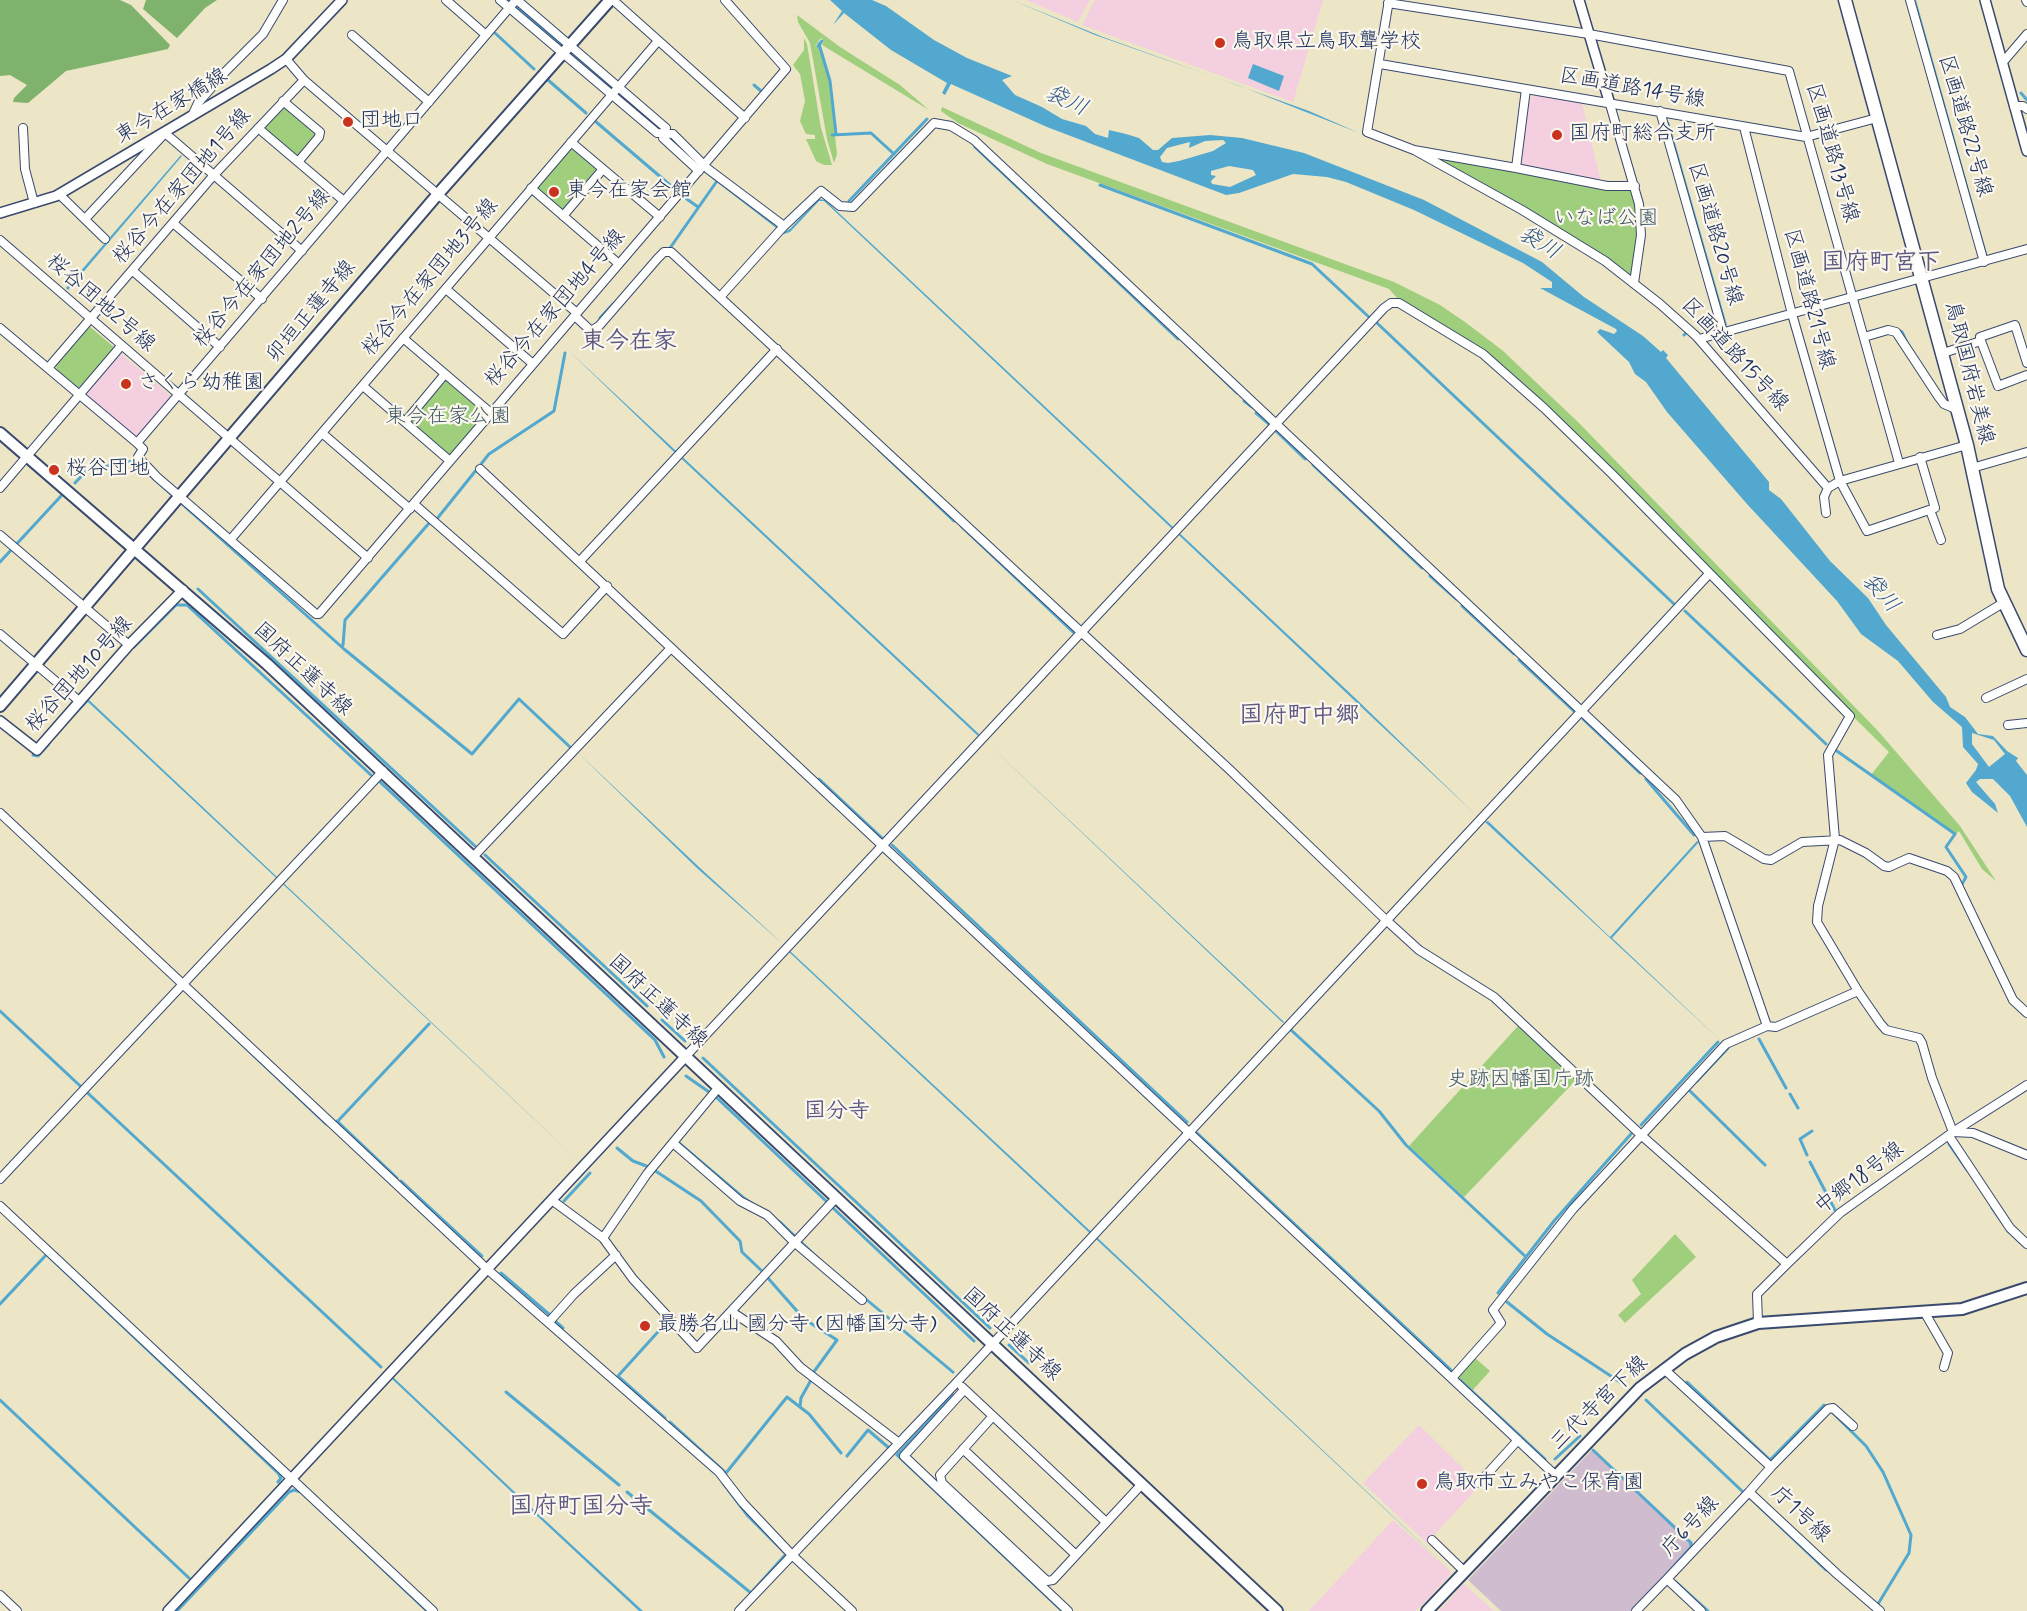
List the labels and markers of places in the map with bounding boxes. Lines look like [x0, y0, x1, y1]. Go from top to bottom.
place label: 鳥取県立鳥取聾学校 [1232, 30, 1421, 56]
marker: 鳥取県立鳥取聾学校 [1213, 36, 1227, 50]
place label: 団地口 [360, 109, 423, 135]
marker: 団地口 [341, 115, 355, 129]
place label: 国府町総合支所 [1569, 122, 1716, 148]
marker: 国府町総合支所 [1550, 128, 1564, 142]
place label: 東今在家会館 [566, 179, 692, 205]
marker: 東今在家会館 [547, 185, 561, 199]
place label: さくら幼稚園 [138, 371, 264, 397]
marker: さくら幼稚園 [119, 377, 133, 391]
place label: 桜谷団地 [66, 457, 150, 483]
marker: 桜谷団地 [47, 463, 61, 477]
place label: 最勝名山 國分寺 (因幡国分寺) [657, 1313, 937, 1339]
marker: 最勝名山 國分寺 (因幡国分寺) [638, 1319, 652, 1333]
place label: 鳥取市立みやこ保育園 [1434, 1471, 1644, 1497]
marker: 鳥取市立みやこ保育園 [1415, 1477, 1429, 1491]

